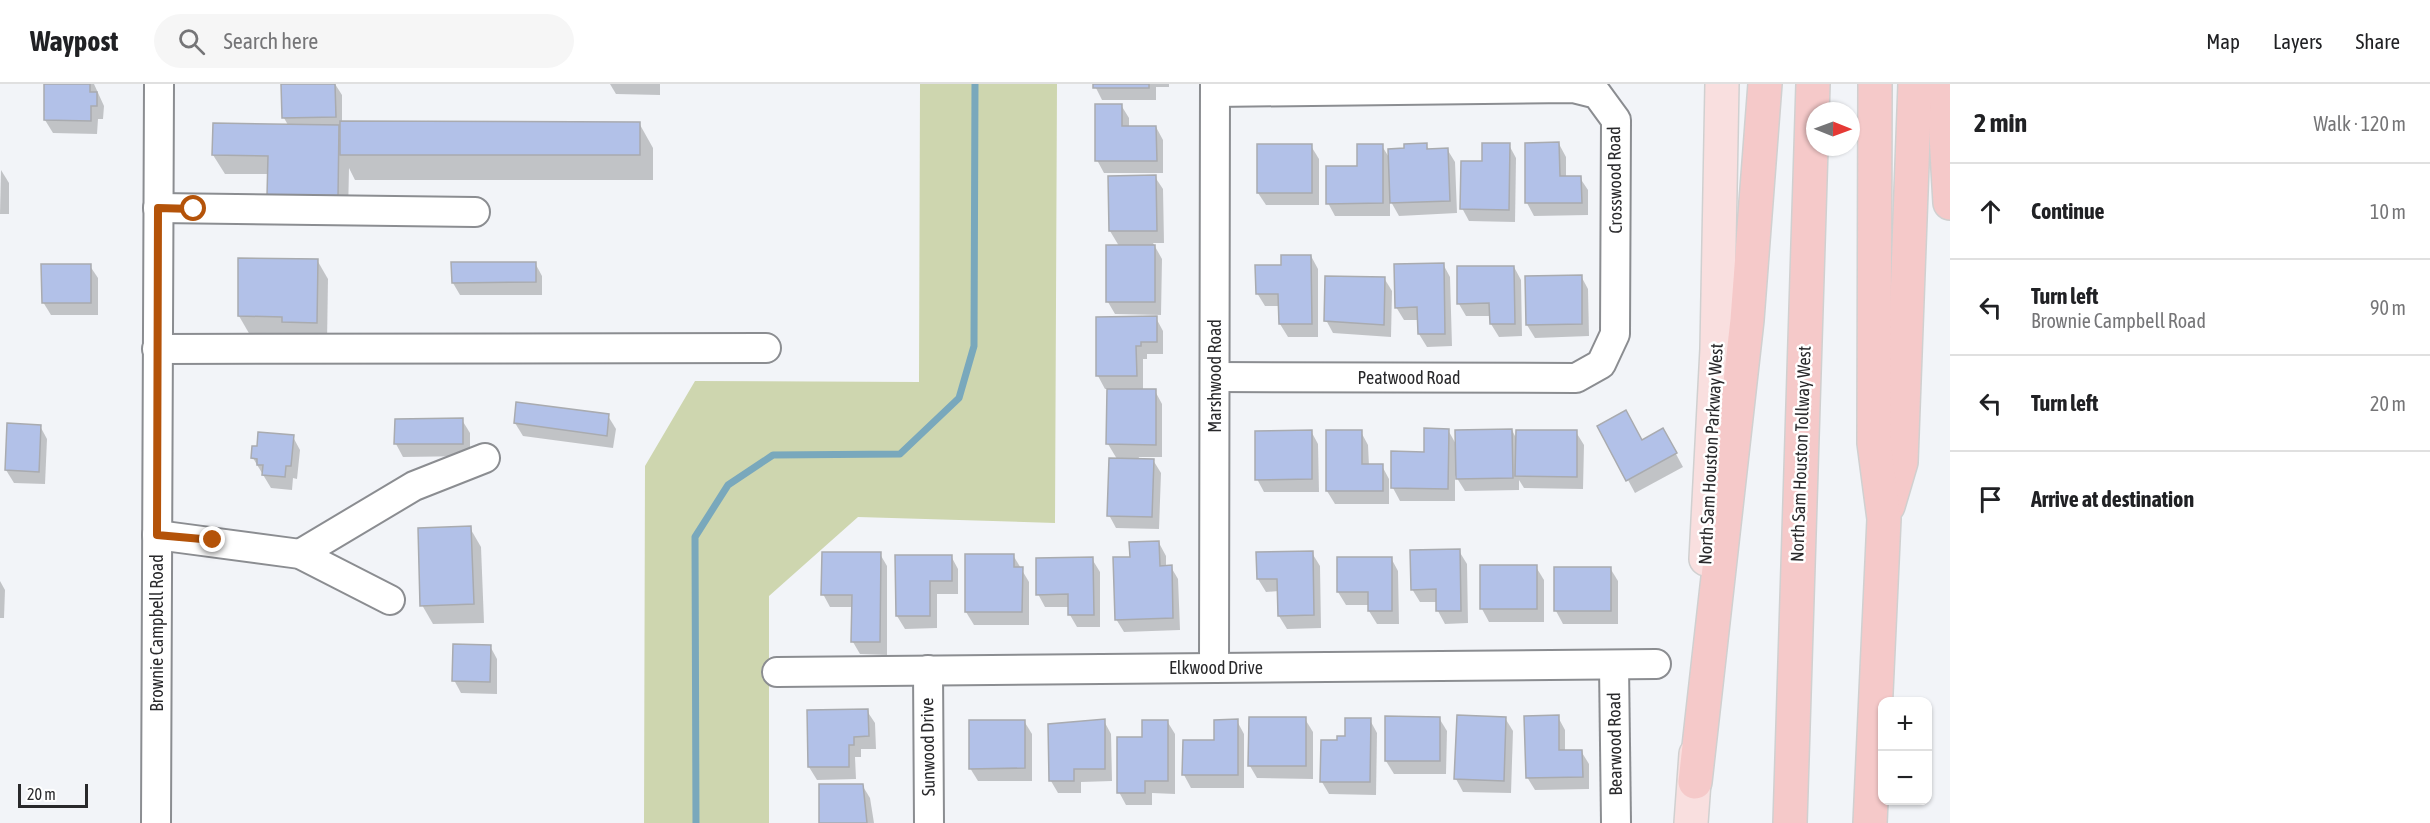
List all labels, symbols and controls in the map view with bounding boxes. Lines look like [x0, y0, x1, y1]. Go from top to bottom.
search box [154, 14, 574, 68]
text: Waypost [30, 25, 118, 57]
icon: search [175, 25, 208, 58]
text: Search here [223, 28, 318, 54]
text: Map [2206, 29, 2240, 53]
text: Layers [2273, 29, 2323, 53]
text: Share [2356, 29, 2400, 53]
north arrow [1806, 102, 1860, 156]
text: 2 min [1974, 108, 2027, 138]
text: Walk · 120 m [2314, 112, 2406, 135]
street label: Crosswood Road [1603, 126, 1626, 234]
route start [180, 195, 206, 221]
icon: ahead [1974, 195, 2007, 228]
text: Continue [2031, 198, 2105, 224]
text: 10 m [2370, 200, 2406, 223]
text: Turn left [2031, 283, 2098, 309]
icon: left [1974, 291, 2007, 324]
text: 90 m [2370, 296, 2406, 319]
text: Brownie Campbell Road [2031, 309, 2206, 332]
street label: Marshwood Road [1204, 319, 1225, 433]
street label: North Sam Houston Parkway West [1694, 343, 1727, 565]
street label: North Sam Houston Tollway West [1786, 346, 1815, 562]
street label: Peatwood Road [1357, 367, 1461, 388]
icon: left [1974, 387, 2007, 420]
text: Turn left [2031, 390, 2098, 416]
text: 20 m [2370, 392, 2406, 415]
icon: arrive [1974, 483, 2007, 516]
text: Arrive at destination [2031, 486, 2194, 512]
route end [199, 526, 225, 552]
street label: Brownie Campbell Road [146, 554, 167, 712]
street label: Elkwood Drive [1169, 657, 1263, 678]
street label: Bearwood Road [1603, 692, 1626, 796]
map controls [1878, 697, 1932, 805]
button: + [1878, 697, 1932, 751]
street label: Sunwood Drive [916, 698, 939, 796]
button: − [1878, 751, 1932, 805]
scale bar [18, 781, 88, 808]
text: 20 m [27, 785, 56, 803]

